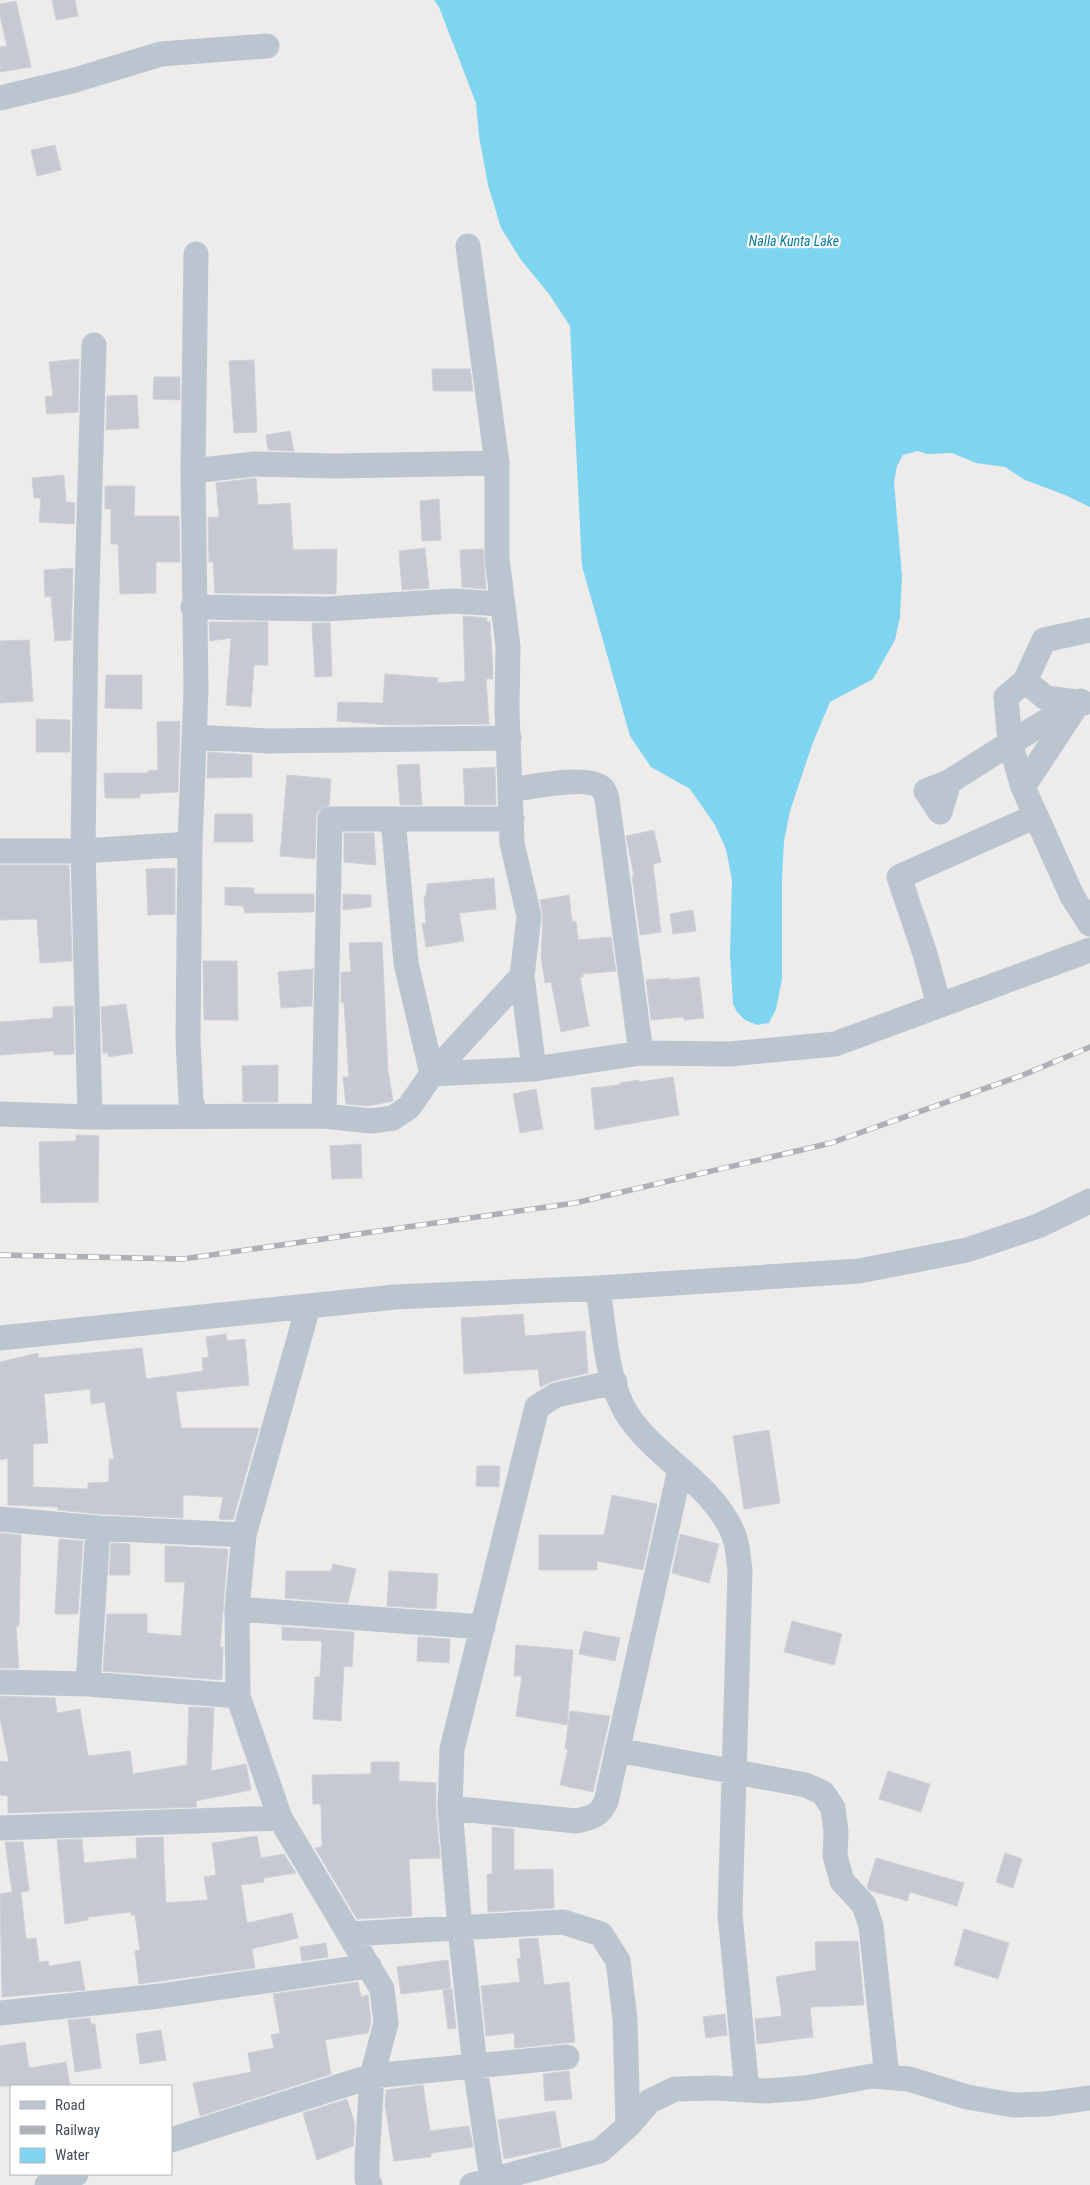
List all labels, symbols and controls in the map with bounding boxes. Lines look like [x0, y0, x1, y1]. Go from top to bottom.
water label: Nalla Kunta Lake [749, 233, 839, 249]
legend [10, 2085, 172, 2175]
text: Road [55, 2096, 85, 2114]
text: Railway [55, 2121, 100, 2139]
text: Water [55, 2146, 90, 2164]

